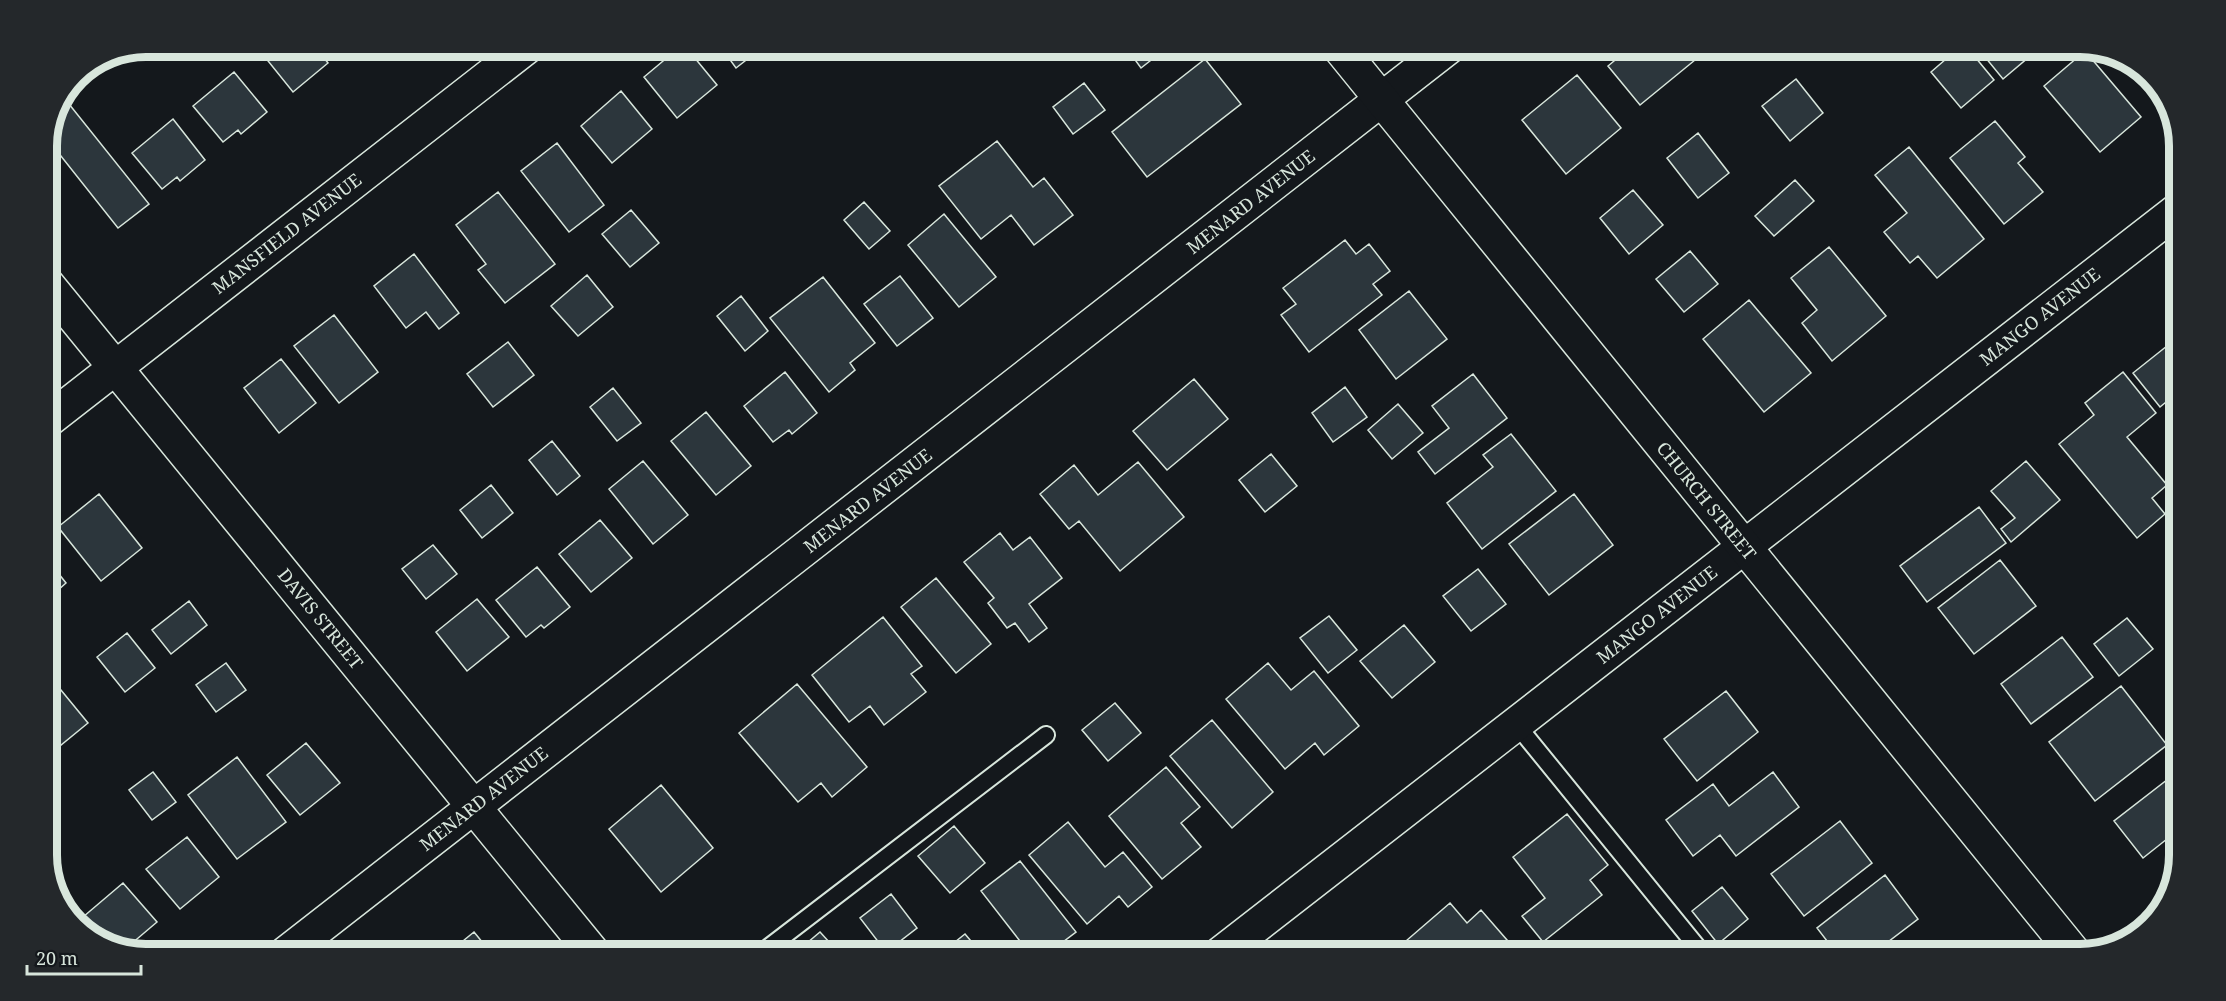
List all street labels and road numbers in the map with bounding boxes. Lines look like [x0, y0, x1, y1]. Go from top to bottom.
street label: MENARD AVENUE [1181, 144, 1319, 259]
street label: MANSFIELD AVENUE [207, 167, 366, 299]
street label: MANGO AVENUE [1974, 262, 2105, 371]
street label: CHURCH STREET [1652, 436, 1762, 564]
street label: MENARD AVENUE [798, 443, 936, 558]
street label: MANGO AVENUE [1591, 560, 1722, 669]
street label: DAVIS STREET [273, 563, 369, 674]
street label: MENARD AVENUE [414, 741, 552, 856]

